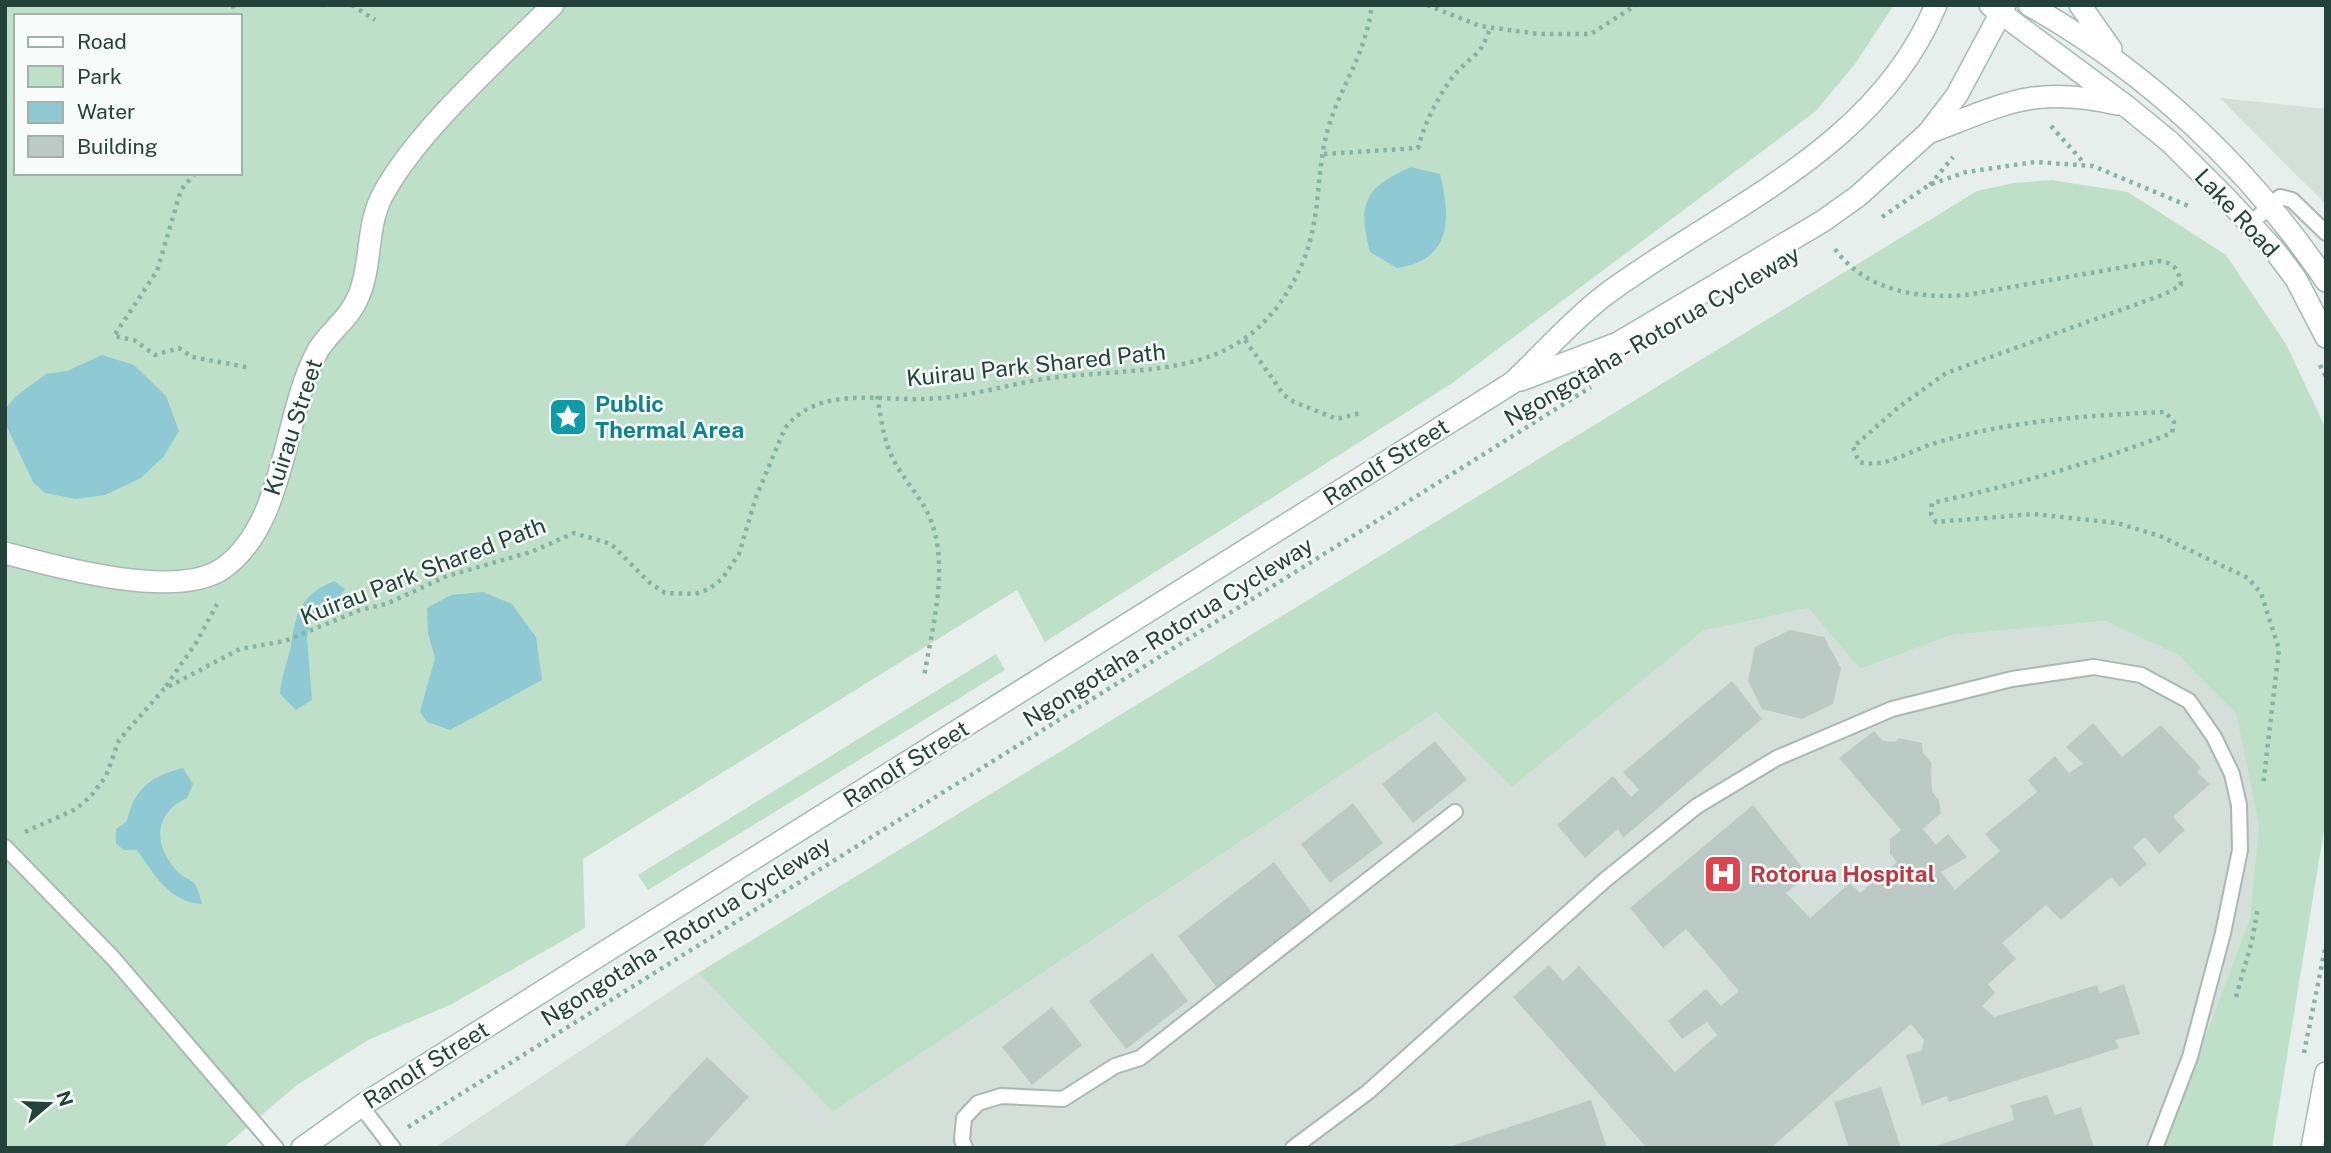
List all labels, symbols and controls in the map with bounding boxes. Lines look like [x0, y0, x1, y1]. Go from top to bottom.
legend [14, 14, 242, 175]
text: Road [77, 29, 127, 54]
text: Park [77, 64, 122, 89]
text: Water [77, 99, 135, 124]
text: Building [77, 134, 158, 159]
street label: Lake Road [2190, 163, 2285, 262]
street label: Ngongotaha - Rotorua Cycleway [1499, 240, 1804, 431]
street label: Kuirau Park Shared Path [905, 337, 1167, 392]
street label: Kuirau Street [258, 355, 327, 498]
place label: Public Thermal Area [595, 390, 744, 443]
place icon: Public Thermal Area [547, 396, 589, 438]
street label: Ranolf Street [1318, 412, 1453, 511]
street label: Kuirau Park Shared Path [296, 511, 549, 630]
street label: Ngongotaha - Rotorua Cycleway [1018, 531, 1318, 732]
street label: Ranolf Street [838, 714, 973, 813]
street label: Ngongotaha - Rotorua Cycleway [536, 830, 836, 1031]
hospital icon: Rotorua Hospital [1702, 853, 1744, 895]
place label: Rotorua Hospital [1750, 860, 1935, 887]
street label: Ranolf Street [358, 1015, 493, 1114]
north arrow [14, 1069, 84, 1139]
text: N [52, 1088, 78, 1109]

